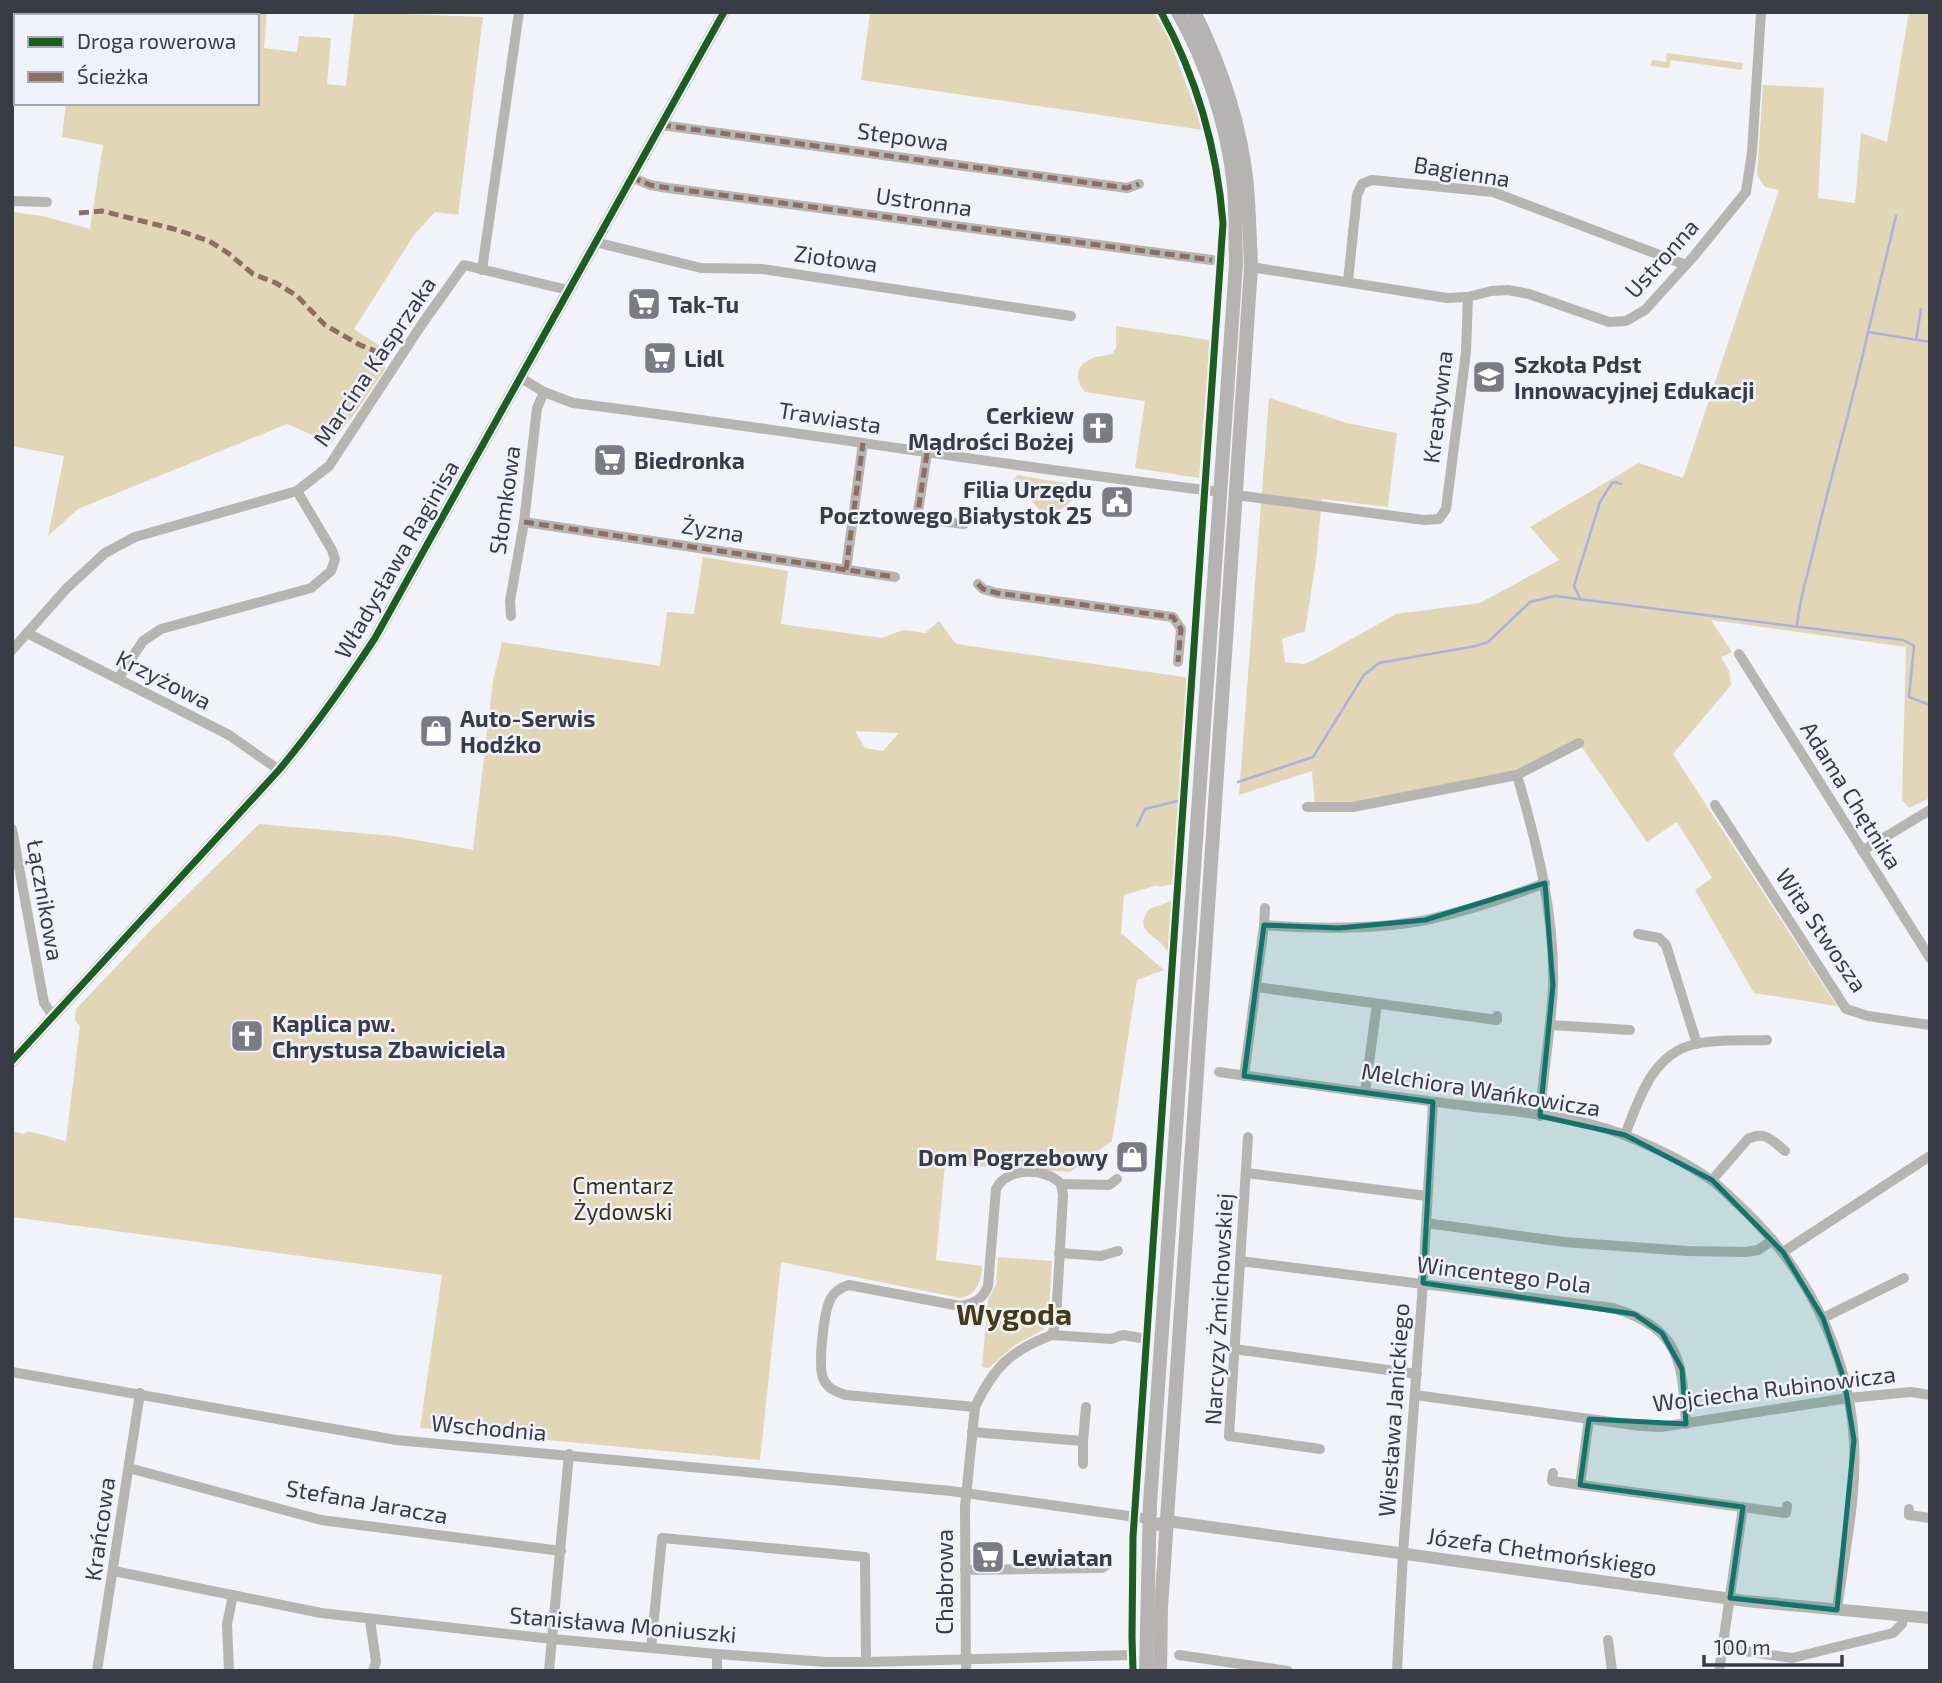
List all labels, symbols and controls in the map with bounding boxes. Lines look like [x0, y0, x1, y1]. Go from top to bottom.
legend [14, 14, 259, 105]
text: Droga rowerowa [77, 28, 236, 53]
text: Ścieżka [77, 63, 148, 88]
street label: Stepowa [856, 116, 950, 156]
street label: Bagienna [1412, 150, 1512, 192]
street label: Ustronna [874, 180, 974, 222]
street label: Ustronna [1618, 213, 1704, 303]
street label: Ziołowa [793, 238, 879, 278]
street label: Marcina Kasprzaka [307, 271, 441, 451]
supermarket icon: Tak-Tu [625, 285, 663, 323]
place label: Tak-Tu [668, 290, 739, 318]
supermarket icon: Lidl [641, 339, 679, 377]
place label: Lidl [684, 344, 724, 372]
street label: Kreatywna [1416, 349, 1458, 465]
place label: Szkoła Pdst Innowacyjnej Edukacji [1514, 350, 1755, 404]
school or university icon: Szkoła Pdst Innowacyjnej Edukacji [1470, 358, 1508, 396]
street label: Trawiasta [777, 395, 883, 439]
place label: Cerkiew Mądrości Bożej [908, 401, 1074, 455]
church icon: Cerkiew Mądrości Bożej [1079, 409, 1117, 447]
supermarket icon: Biedronka [591, 441, 629, 479]
street label: Słomkowa [483, 444, 525, 556]
place label: Biedronka [634, 446, 745, 474]
street label: Władysława Raginisa [328, 455, 464, 663]
place label: Filia Urzędu Pocztowego Białystok 25 [819, 475, 1092, 529]
public building icon: Filia Urzędu Pocztowego Białystok 25 [1098, 483, 1136, 521]
street label: Żyzna [680, 510, 746, 548]
street label: Krzyżowa [112, 643, 216, 715]
place label: Auto-Serwis Hodźko [460, 704, 595, 758]
shop icon: Auto-Serwis Hodźko [417, 712, 455, 750]
street label: Adama Chętnika [1795, 716, 1909, 874]
street label: Łącznikowa [22, 837, 70, 963]
street label: Wita Stwosza [1770, 863, 1874, 997]
place label: Kaplica pw. Chrystusa Zbawiciela [272, 1009, 506, 1063]
church icon: Kaplica pw. Chrystusa Zbawiciela [228, 1017, 266, 1055]
street label: Melchiora Wańkowicza [1360, 1056, 1602, 1122]
shop icon: Dom Pogrzebowy [1113, 1138, 1151, 1176]
place label: Dom Pogrzebowy [918, 1143, 1108, 1171]
park label: Cmentarz Żydowski [572, 1171, 674, 1225]
street label: Narcyzy Żmichowskiej [1198, 1192, 1238, 1426]
street label: Wincentego Pola [1415, 1249, 1593, 1299]
district label: Wygoda [956, 1295, 1072, 1332]
street label: Wiesława Janickiego [1372, 1302, 1414, 1518]
street label: Wojciecha Rubinowicza [1651, 1359, 1897, 1417]
street label: Wschodnia [430, 1408, 548, 1446]
street label: Stefana Jaracza [284, 1473, 450, 1529]
street label: Krańcowa [78, 1475, 120, 1583]
street label: Józefa Chełmońskiego [1425, 1521, 1659, 1581]
street label: Chabrowa [930, 1529, 958, 1635]
supermarket icon: Lewiatan [969, 1538, 1007, 1576]
place label: Lewiatan [1012, 1543, 1113, 1571]
street label: Stanisława Moniuszki [508, 1600, 738, 1648]
scale bar [1704, 1624, 1842, 1668]
text: 100 m [1714, 1634, 1771, 1659]

